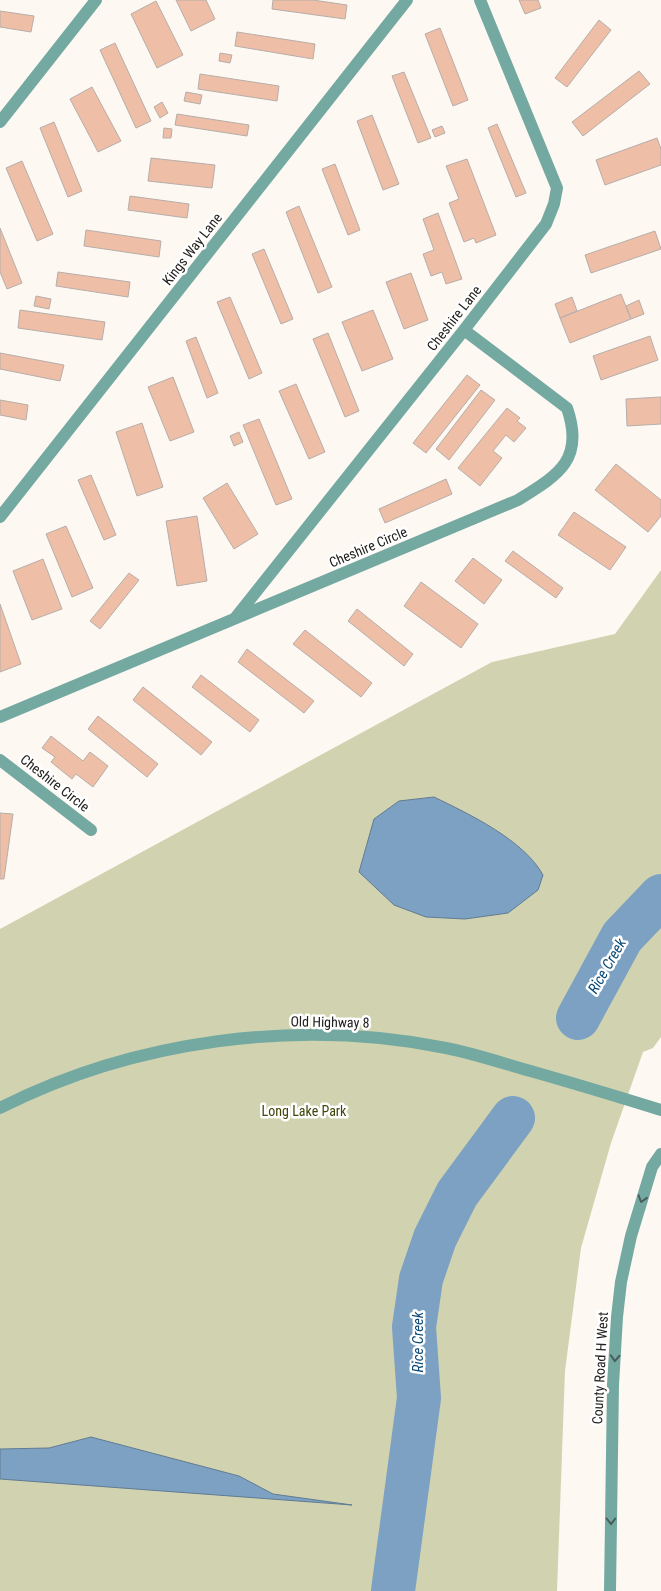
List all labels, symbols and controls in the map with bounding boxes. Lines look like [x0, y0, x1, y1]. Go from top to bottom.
street label: Kings Way Lane [159, 209, 225, 288]
street label: Cheshire Lane [424, 282, 485, 354]
street label: Cheshire Circle [327, 523, 410, 571]
street label: Cheshire Circle [17, 751, 93, 815]
water label: Rice Creek [584, 935, 630, 997]
street label: Old Highway 8 [290, 1013, 370, 1031]
park label: Long Lake Park [262, 1103, 347, 1119]
one-way arrow [638, 1194, 648, 1202]
water label: Rice Creek [409, 1311, 427, 1372]
street label: County Road H West [589, 1311, 611, 1425]
one-way arrow [609, 1354, 620, 1362]
one-way arrow [606, 1517, 616, 1525]

